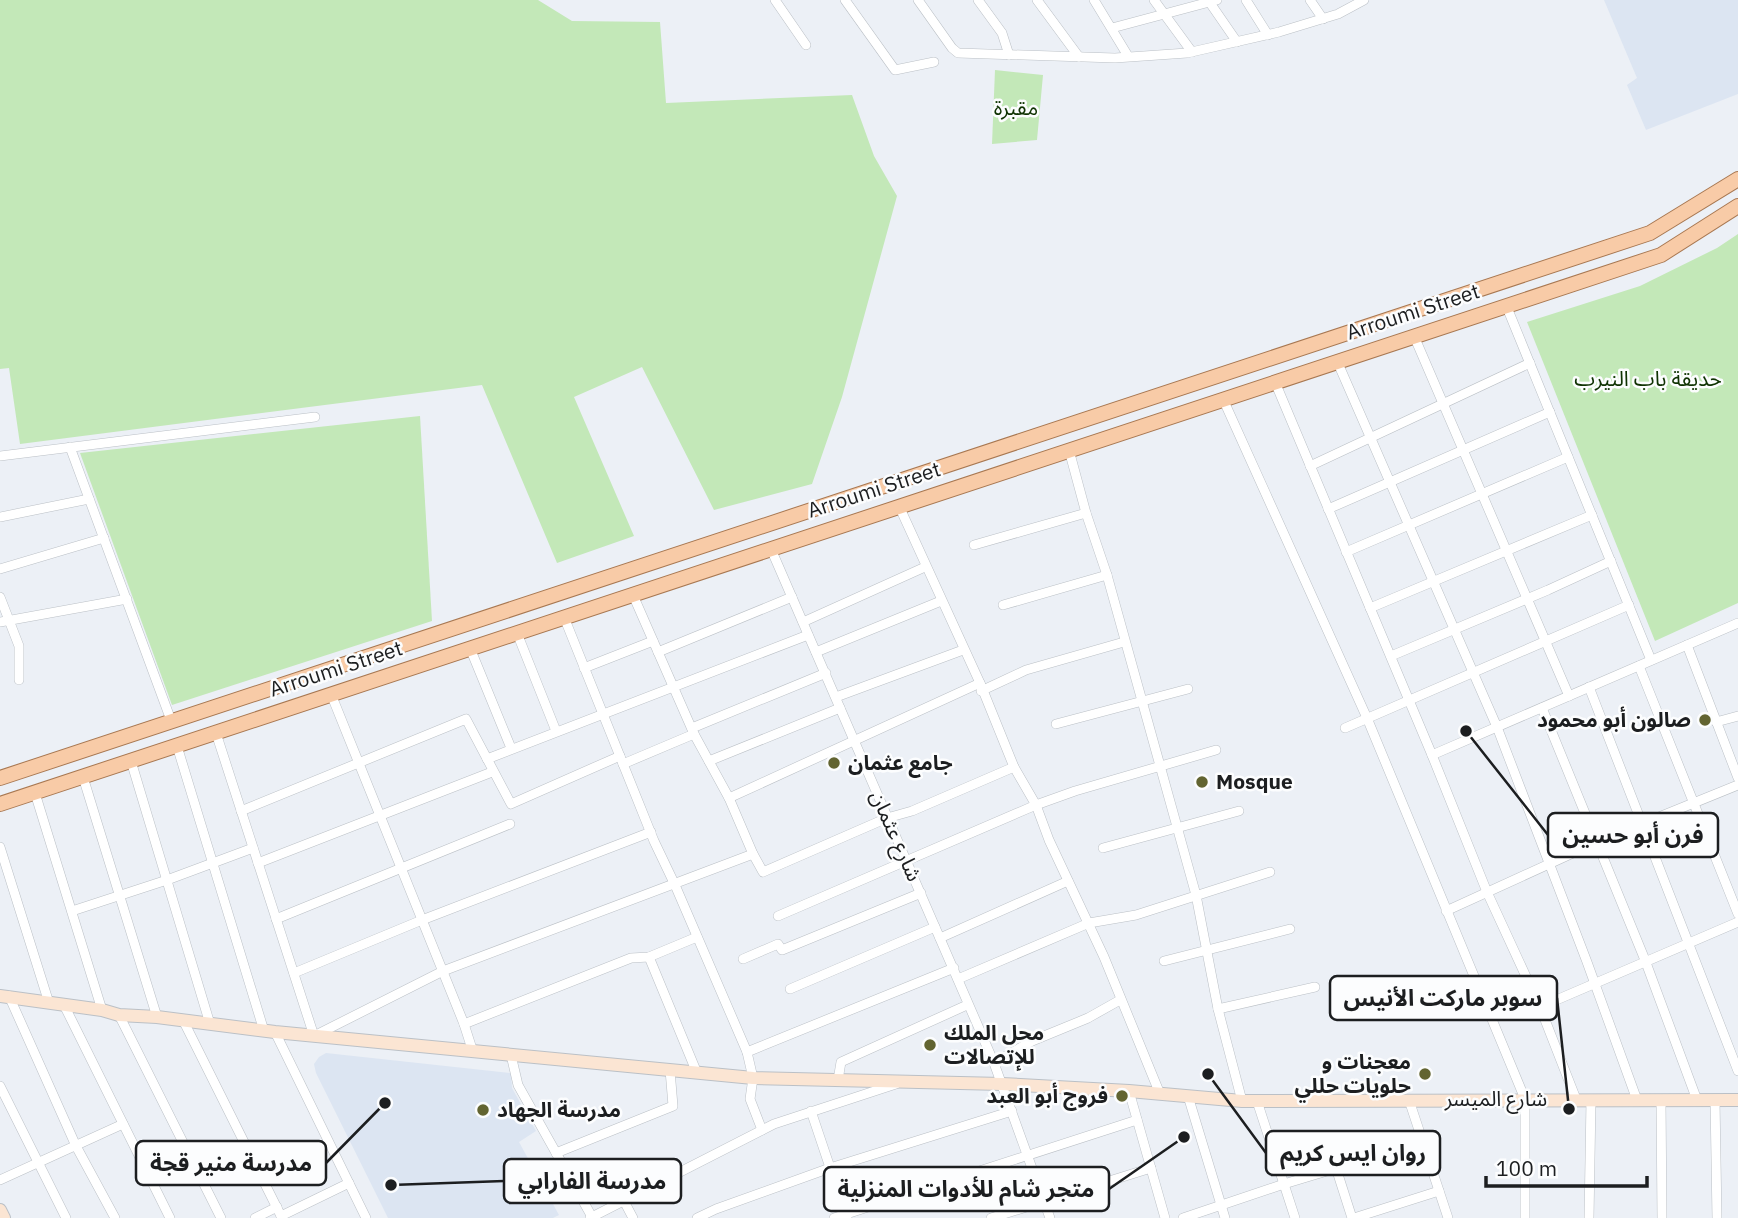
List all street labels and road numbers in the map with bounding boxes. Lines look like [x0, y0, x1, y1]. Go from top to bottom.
street label: Arroumi Street [1342, 276, 1483, 346]
street label: Arroumi Street [803, 454, 944, 524]
street label: Arroumi Street [265, 633, 406, 703]
street label: شارع عثمان [863, 786, 929, 886]
street label: شارع الميسر [1444, 1084, 1547, 1114]

